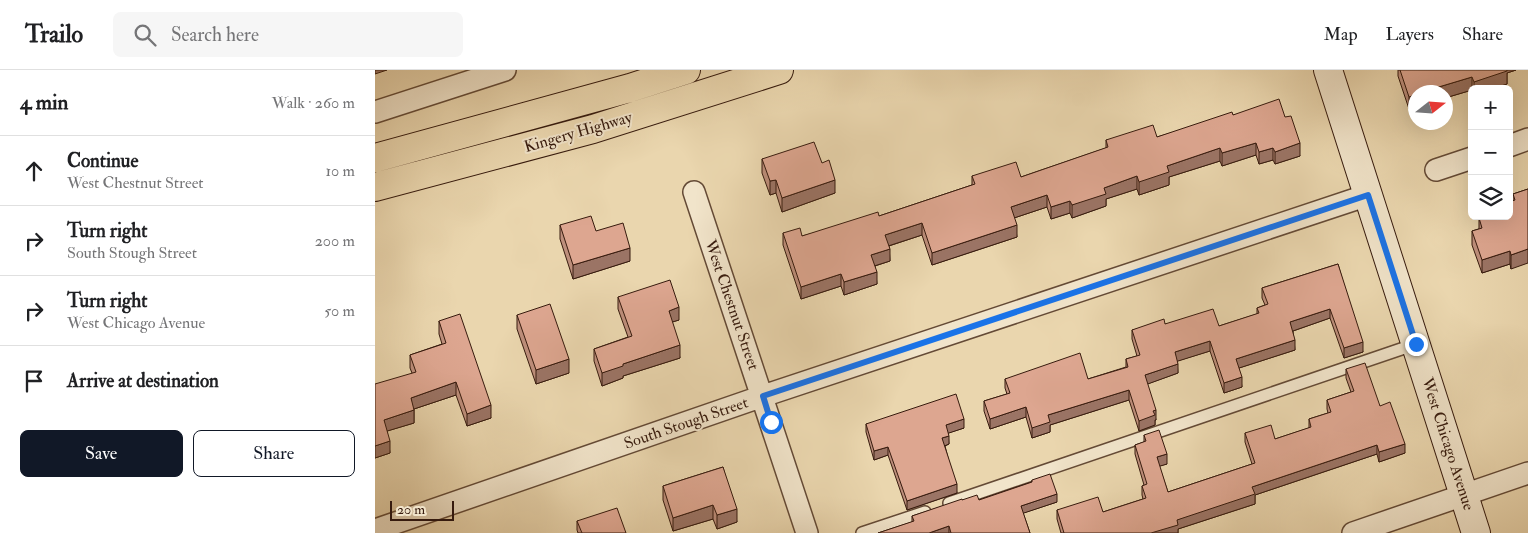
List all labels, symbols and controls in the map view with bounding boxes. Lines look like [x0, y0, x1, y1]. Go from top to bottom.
search box [113, 12, 463, 57]
text: Trailo [25, 19, 83, 50]
icon: search [131, 21, 159, 49]
text: Search here [171, 23, 259, 47]
text: Map [1324, 23, 1358, 46]
text: Layers [1386, 23, 1434, 46]
text: Share [1462, 23, 1503, 46]
north arrow [1408, 85, 1453, 130]
map controls [1468, 85, 1513, 220]
button: + [1468, 85, 1513, 130]
text: 4 min [20, 89, 68, 116]
text: Walk · 260 m [272, 93, 355, 113]
street label: Kingery Highway [522, 107, 635, 157]
button: − [1468, 130, 1513, 175]
text: Continue [67, 149, 138, 173]
icon: ahead [20, 157, 48, 185]
text: 10 m [325, 161, 355, 181]
text: West Chestnut Street [67, 173, 204, 193]
button: layers [1468, 175, 1513, 220]
text: Turn right [67, 219, 147, 243]
icon: right [20, 227, 48, 255]
text: 200 m [315, 231, 355, 251]
street label: West Chestnut Street [700, 236, 764, 373]
text: South Stough Street [67, 243, 197, 263]
text: Turn right [67, 289, 147, 313]
icon: right [20, 297, 48, 325]
text: 50 m [324, 301, 355, 321]
text: West Chicago Avenue [67, 313, 205, 333]
route end [1405, 333, 1428, 356]
icon: arrive [20, 367, 48, 395]
text: Arrive at destination [67, 369, 219, 393]
street label: West Chicago Avenue [1417, 374, 1479, 513]
street label: South Stough Street [621, 392, 751, 454]
route start [760, 411, 783, 434]
button: Save [20, 430, 183, 477]
button: Share [193, 430, 355, 477]
scale bar [390, 498, 454, 521]
text: 20 m [397, 501, 425, 518]

